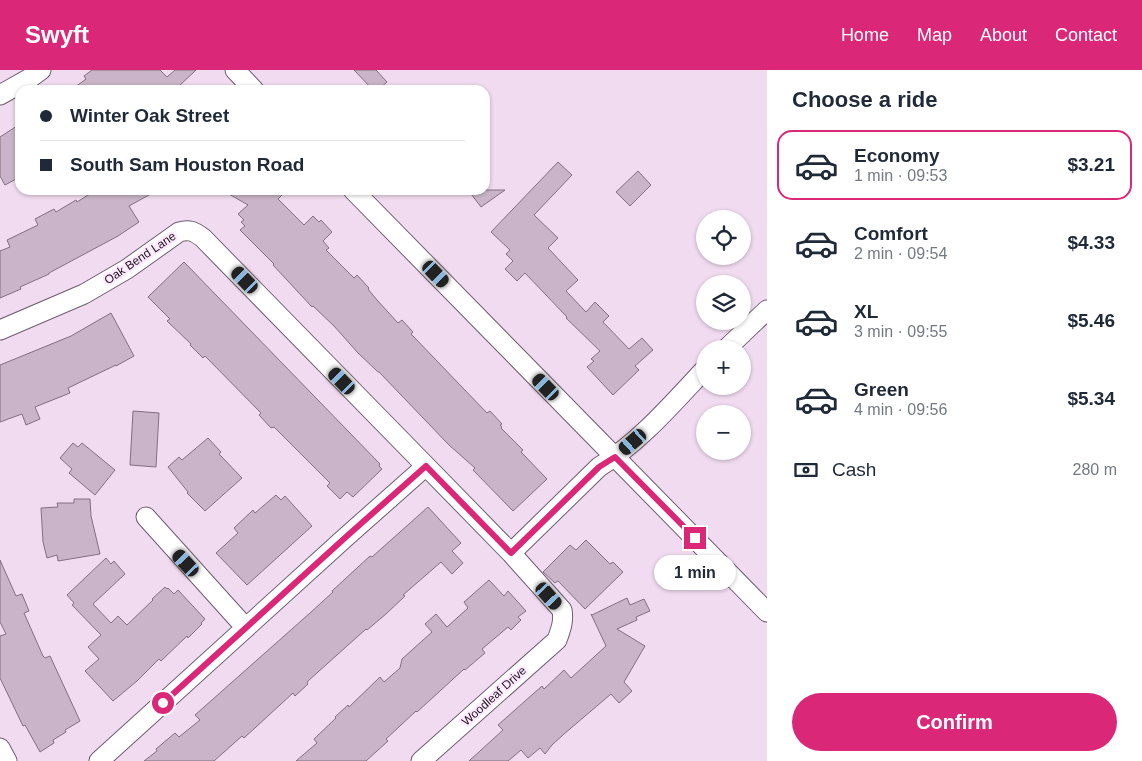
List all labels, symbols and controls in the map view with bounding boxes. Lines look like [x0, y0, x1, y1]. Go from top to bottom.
text: Swyft [25, 21, 89, 48]
text: Home [841, 25, 889, 45]
text: Map [917, 25, 952, 45]
text: About [980, 25, 1027, 45]
text: Contact [1055, 25, 1117, 45]
text: Choose a ride [792, 87, 937, 112]
text: Winter Oak Street [70, 105, 229, 126]
icon: car [794, 143, 839, 188]
text: Economy [854, 145, 940, 166]
text: South Sam Houston Road [70, 154, 304, 175]
text: $3.21 [1067, 154, 1115, 175]
text: 1 min · 09:53 [854, 167, 947, 184]
map controls [696, 210, 751, 460]
button: locate [696, 210, 751, 265]
icon: car [794, 221, 839, 266]
text: Comfort [854, 223, 928, 244]
street label: Oak Bend Lane [102, 229, 179, 287]
text: $4.33 [1067, 232, 1115, 253]
text: 2 min · 09:54 [854, 245, 947, 262]
car [420, 258, 451, 290]
car [229, 264, 260, 296]
button: layers [696, 275, 751, 330]
icon: car [794, 299, 839, 344]
text: XL [854, 301, 878, 322]
text: $5.46 [1067, 310, 1115, 331]
text: 3 min · 09:55 [854, 323, 947, 340]
button: + [696, 340, 751, 395]
car [326, 365, 357, 397]
car [530, 371, 561, 403]
icon: car [794, 377, 839, 422]
text: Green [854, 379, 909, 400]
text: $5.34 [1067, 388, 1115, 409]
text: 4 min · 09:56 [854, 401, 947, 418]
button: − [696, 405, 751, 460]
car [616, 426, 649, 458]
icon: cash [792, 456, 820, 484]
text: Cash [832, 459, 876, 480]
text: 280 m [1073, 461, 1117, 478]
route end [684, 527, 706, 549]
car [170, 547, 201, 579]
callout: 1 min [654, 556, 736, 590]
text: 1 min [674, 564, 716, 581]
car [533, 580, 564, 612]
street label: Woodleaf Drive [459, 663, 529, 729]
route start [152, 692, 174, 714]
button: Confirm [792, 693, 1117, 751]

